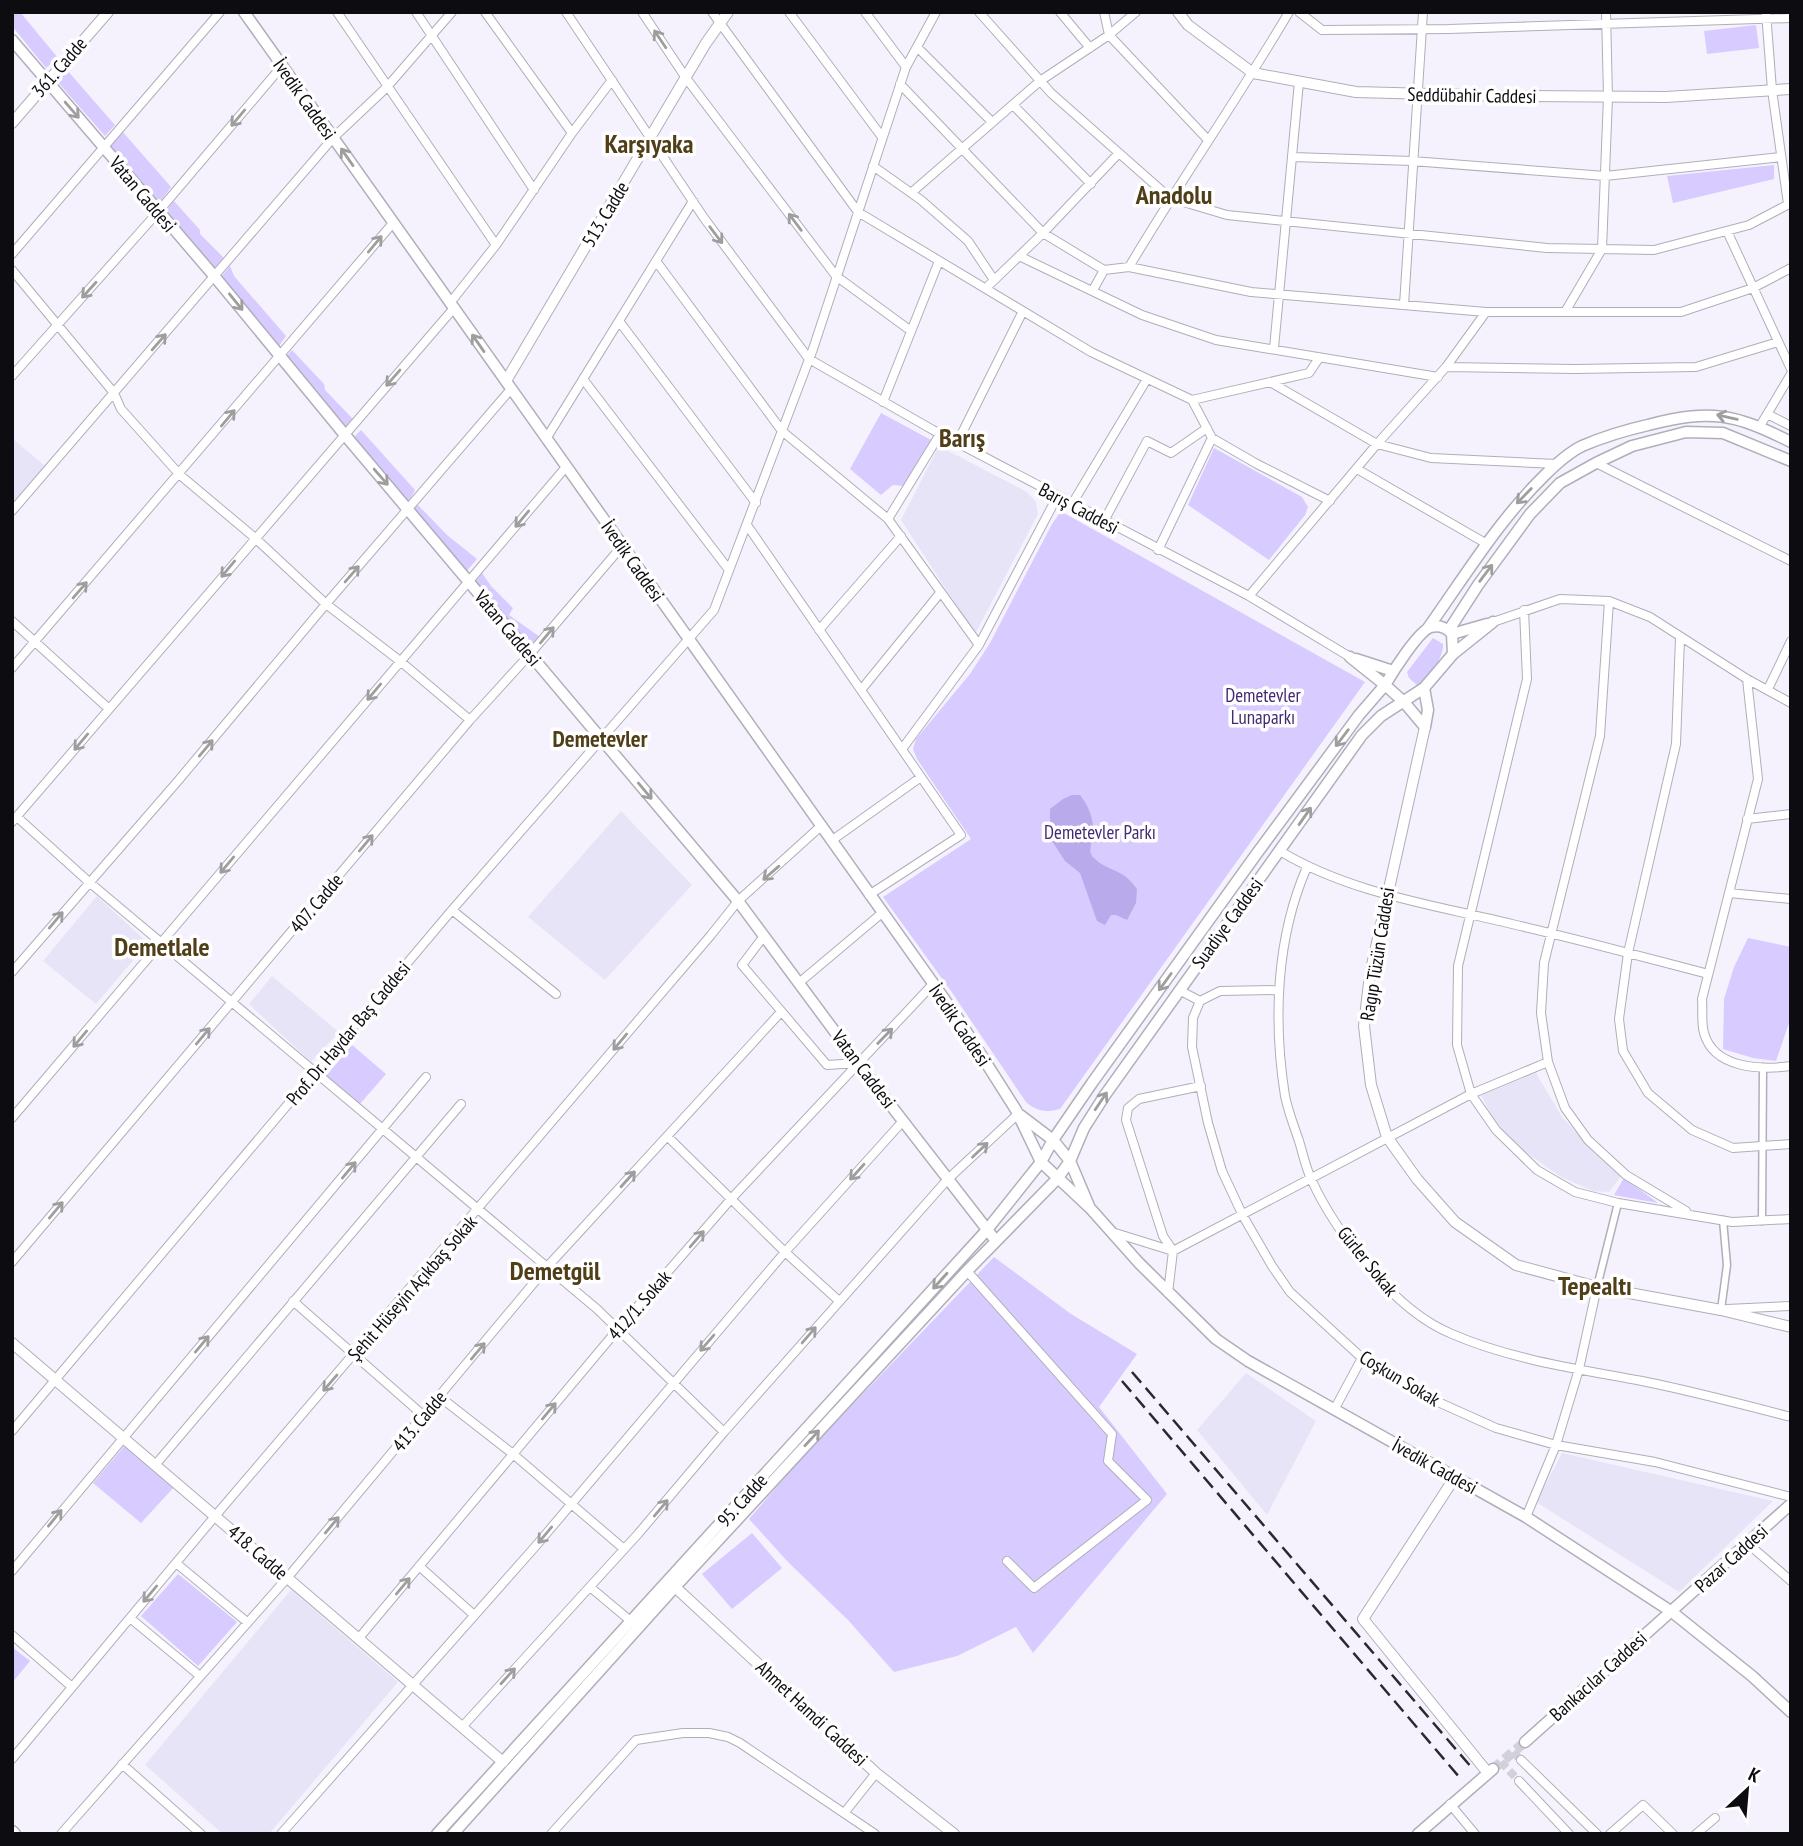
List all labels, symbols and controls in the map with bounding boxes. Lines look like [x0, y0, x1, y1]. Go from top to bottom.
one-way arrow [653, 30, 667, 49]
street label: 361. Cadde [26, 32, 92, 102]
street label: İvedik Caddesi [268, 54, 342, 144]
street label: Seddübahir Caddesi [1407, 82, 1537, 108]
one-way arrow [64, 101, 80, 119]
one-way arrow [230, 109, 246, 127]
district label: Karşıyaka [604, 127, 694, 160]
one-way arrow [340, 148, 354, 167]
street label: Vatan Caddesi [104, 150, 182, 237]
street label: 513. Cadde [576, 177, 634, 251]
district label: Anadolu [1135, 178, 1212, 211]
one-way arrow [788, 212, 803, 231]
one-way arrow [709, 225, 724, 243]
one-way arrow [367, 235, 383, 253]
one-way arrow [80, 281, 97, 298]
one-way arrow [228, 293, 244, 311]
one-way arrow [151, 333, 167, 351]
one-way arrow [471, 334, 486, 353]
one-way arrow [385, 369, 401, 387]
one-way arrow [220, 409, 236, 427]
one-way arrow [1717, 410, 1739, 423]
district label: Barış [939, 421, 985, 454]
one-way arrow [373, 468, 389, 486]
street label: Barış Caddesi [1035, 477, 1123, 539]
one-way arrow [1515, 487, 1532, 504]
one-way arrow [514, 510, 530, 528]
street label: İvedik Caddesi [596, 516, 670, 606]
one-way arrow [220, 560, 236, 578]
one-way arrow [1479, 564, 1494, 583]
one-way arrow [344, 565, 360, 583]
one-way arrow [72, 582, 88, 600]
street label: Vatan Caddesi [469, 584, 547, 671]
one-way arrow [539, 626, 555, 644]
one-way arrow [366, 682, 382, 700]
park label: Demetevler Lunaparkı [1225, 683, 1302, 729]
district label: Demetevler [553, 724, 648, 753]
one-way arrow [1335, 729, 1350, 748]
one-way arrow [73, 733, 89, 751]
one-way arrow [198, 739, 214, 757]
one-way arrow [637, 782, 653, 800]
one-way arrow [1298, 807, 1312, 826]
park label: Demetevler Parkı [1044, 820, 1156, 844]
one-way arrow [358, 835, 373, 853]
one-way arrow [219, 856, 235, 874]
one-way arrow [762, 865, 780, 881]
street label: 407. Cadde [284, 868, 348, 938]
street label: Suadiye Caddesi [1186, 873, 1268, 973]
street label: Ragıp Tüzün Caddesi [1355, 886, 1399, 1022]
one-way arrow [49, 911, 64, 929]
district label: Demetlale [114, 930, 210, 963]
street label: Prof. Dr. Haydar Baş Caddesi [281, 956, 415, 1110]
one-way arrow [1158, 972, 1172, 991]
street label: İvedik Caddesi [924, 979, 996, 1071]
street label: Vatan Caddesi [826, 1024, 901, 1113]
one-way arrow [196, 1028, 211, 1046]
one-way arrow [876, 1028, 893, 1045]
one-way arrow [72, 1029, 88, 1047]
one-way arrow [612, 1033, 628, 1051]
one-way arrow [1094, 1092, 1109, 1111]
one-way arrow [971, 1141, 988, 1158]
one-way arrow [341, 1162, 357, 1180]
one-way arrow [849, 1163, 866, 1180]
one-way arrow [619, 1171, 636, 1188]
one-way arrow [48, 1201, 64, 1219]
street label: Şehit Hüseyin Açıkbaş Sokak [342, 1210, 482, 1366]
street label: Gürler Sokak [1333, 1221, 1404, 1301]
one-way arrow [689, 1230, 705, 1248]
district label: Demetgül [510, 1254, 601, 1287]
street label: 412/1. Sokak [602, 1265, 676, 1345]
district label: Tepealtı [1558, 1269, 1632, 1302]
one-way arrow [932, 1272, 948, 1290]
one-way arrow [801, 1326, 817, 1344]
one-way arrow [699, 1334, 715, 1352]
one-way arrow [194, 1335, 210, 1353]
one-way arrow [470, 1342, 486, 1360]
street label: Coşkun Sokak [1355, 1345, 1445, 1412]
one-way arrow [322, 1374, 338, 1392]
street label: 413. Cadde [387, 1386, 451, 1456]
one-way arrow [541, 1403, 557, 1421]
one-way arrow [803, 1430, 820, 1447]
street label: İvedik Caddesi [1388, 1433, 1482, 1499]
street label: 95. Cadde [712, 1468, 772, 1532]
one-way arrow [653, 1499, 669, 1517]
one-way arrow [47, 1509, 63, 1527]
one-way arrow [324, 1516, 340, 1534]
street label: 418. Cadde [223, 1519, 293, 1585]
street label: Pazar Caddesi [1689, 1519, 1773, 1597]
one-way arrow [537, 1526, 553, 1544]
one-way arrow [395, 1577, 411, 1595]
one-way arrow [143, 1584, 158, 1602]
street label: Bankacılar Caddesi [1544, 1626, 1652, 1726]
street label: Ahmet Hamdi Caddesi [751, 1655, 873, 1771]
one-way arrow [500, 1668, 516, 1686]
north arrow [1712, 1755, 1782, 1825]
text: K [1745, 1762, 1764, 1788]

